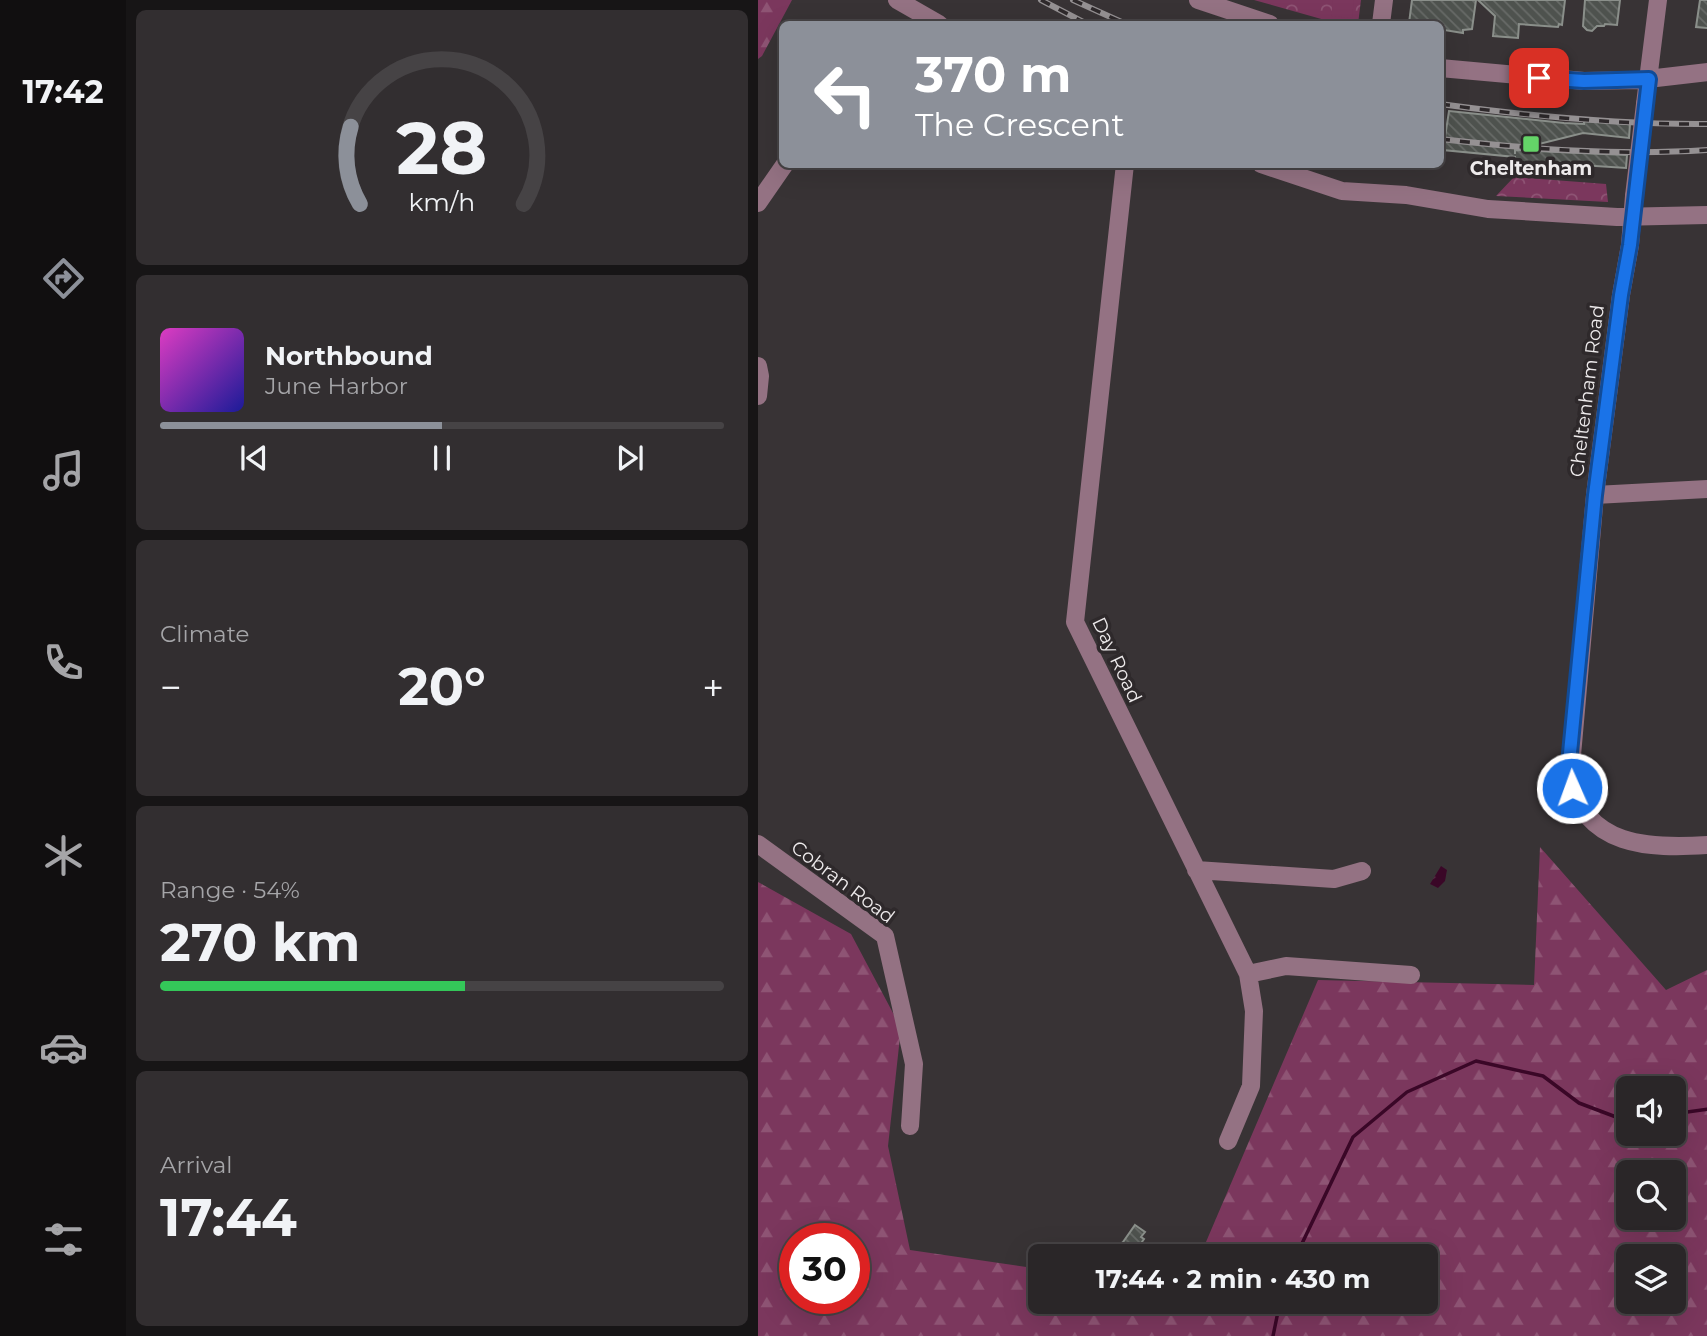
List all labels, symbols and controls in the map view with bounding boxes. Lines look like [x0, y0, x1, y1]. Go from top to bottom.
text: 370 m [915, 45, 1072, 104]
pin [1509, 48, 1569, 108]
icon: left [800, 49, 891, 140]
icon: arrive [1520, 59, 1558, 97]
text: 17:42 [22, 72, 104, 111]
text: 28 [397, 104, 488, 192]
text: The Crescent [915, 105, 1124, 144]
marker: Cheltenham [1521, 134, 1541, 154]
place label: Cheltenham [1470, 157, 1592, 180]
text: km/h [409, 186, 475, 216]
icon: directions [39, 254, 88, 303]
street label: Cheltenham Road [1565, 304, 1609, 478]
text: Northbound [265, 340, 433, 372]
text: June Harbor [265, 372, 408, 400]
icon: previous [235, 439, 273, 477]
icon: pause [423, 439, 461, 477]
icon: next [611, 439, 649, 477]
icon: music [39, 446, 88, 495]
street label: Day Road [1087, 614, 1147, 706]
text: Climate [160, 620, 249, 648]
icon: phone [39, 638, 88, 687]
text: 20° [398, 655, 486, 718]
text: − [160, 664, 182, 711]
text: + [702, 664, 724, 711]
position arrow [1535, 751, 1609, 825]
icon: climate [39, 831, 88, 880]
street label: Cobran Road [787, 836, 899, 928]
text: Range · 54% [160, 876, 300, 904]
text: 270 km [160, 911, 360, 974]
icon: car [39, 1023, 88, 1072]
map controls [1616, 1076, 1686, 1314]
button: sound [1616, 1076, 1686, 1146]
text: Arrival [160, 1151, 233, 1179]
button: search [1616, 1160, 1686, 1230]
text: 17:44 [160, 1186, 297, 1249]
icon: filters [39, 1215, 88, 1264]
speed limit sign: 30 [779, 1223, 870, 1314]
button: layers [1616, 1244, 1686, 1314]
text: 17:44 · 2 min · 430 m [1096, 1263, 1370, 1295]

